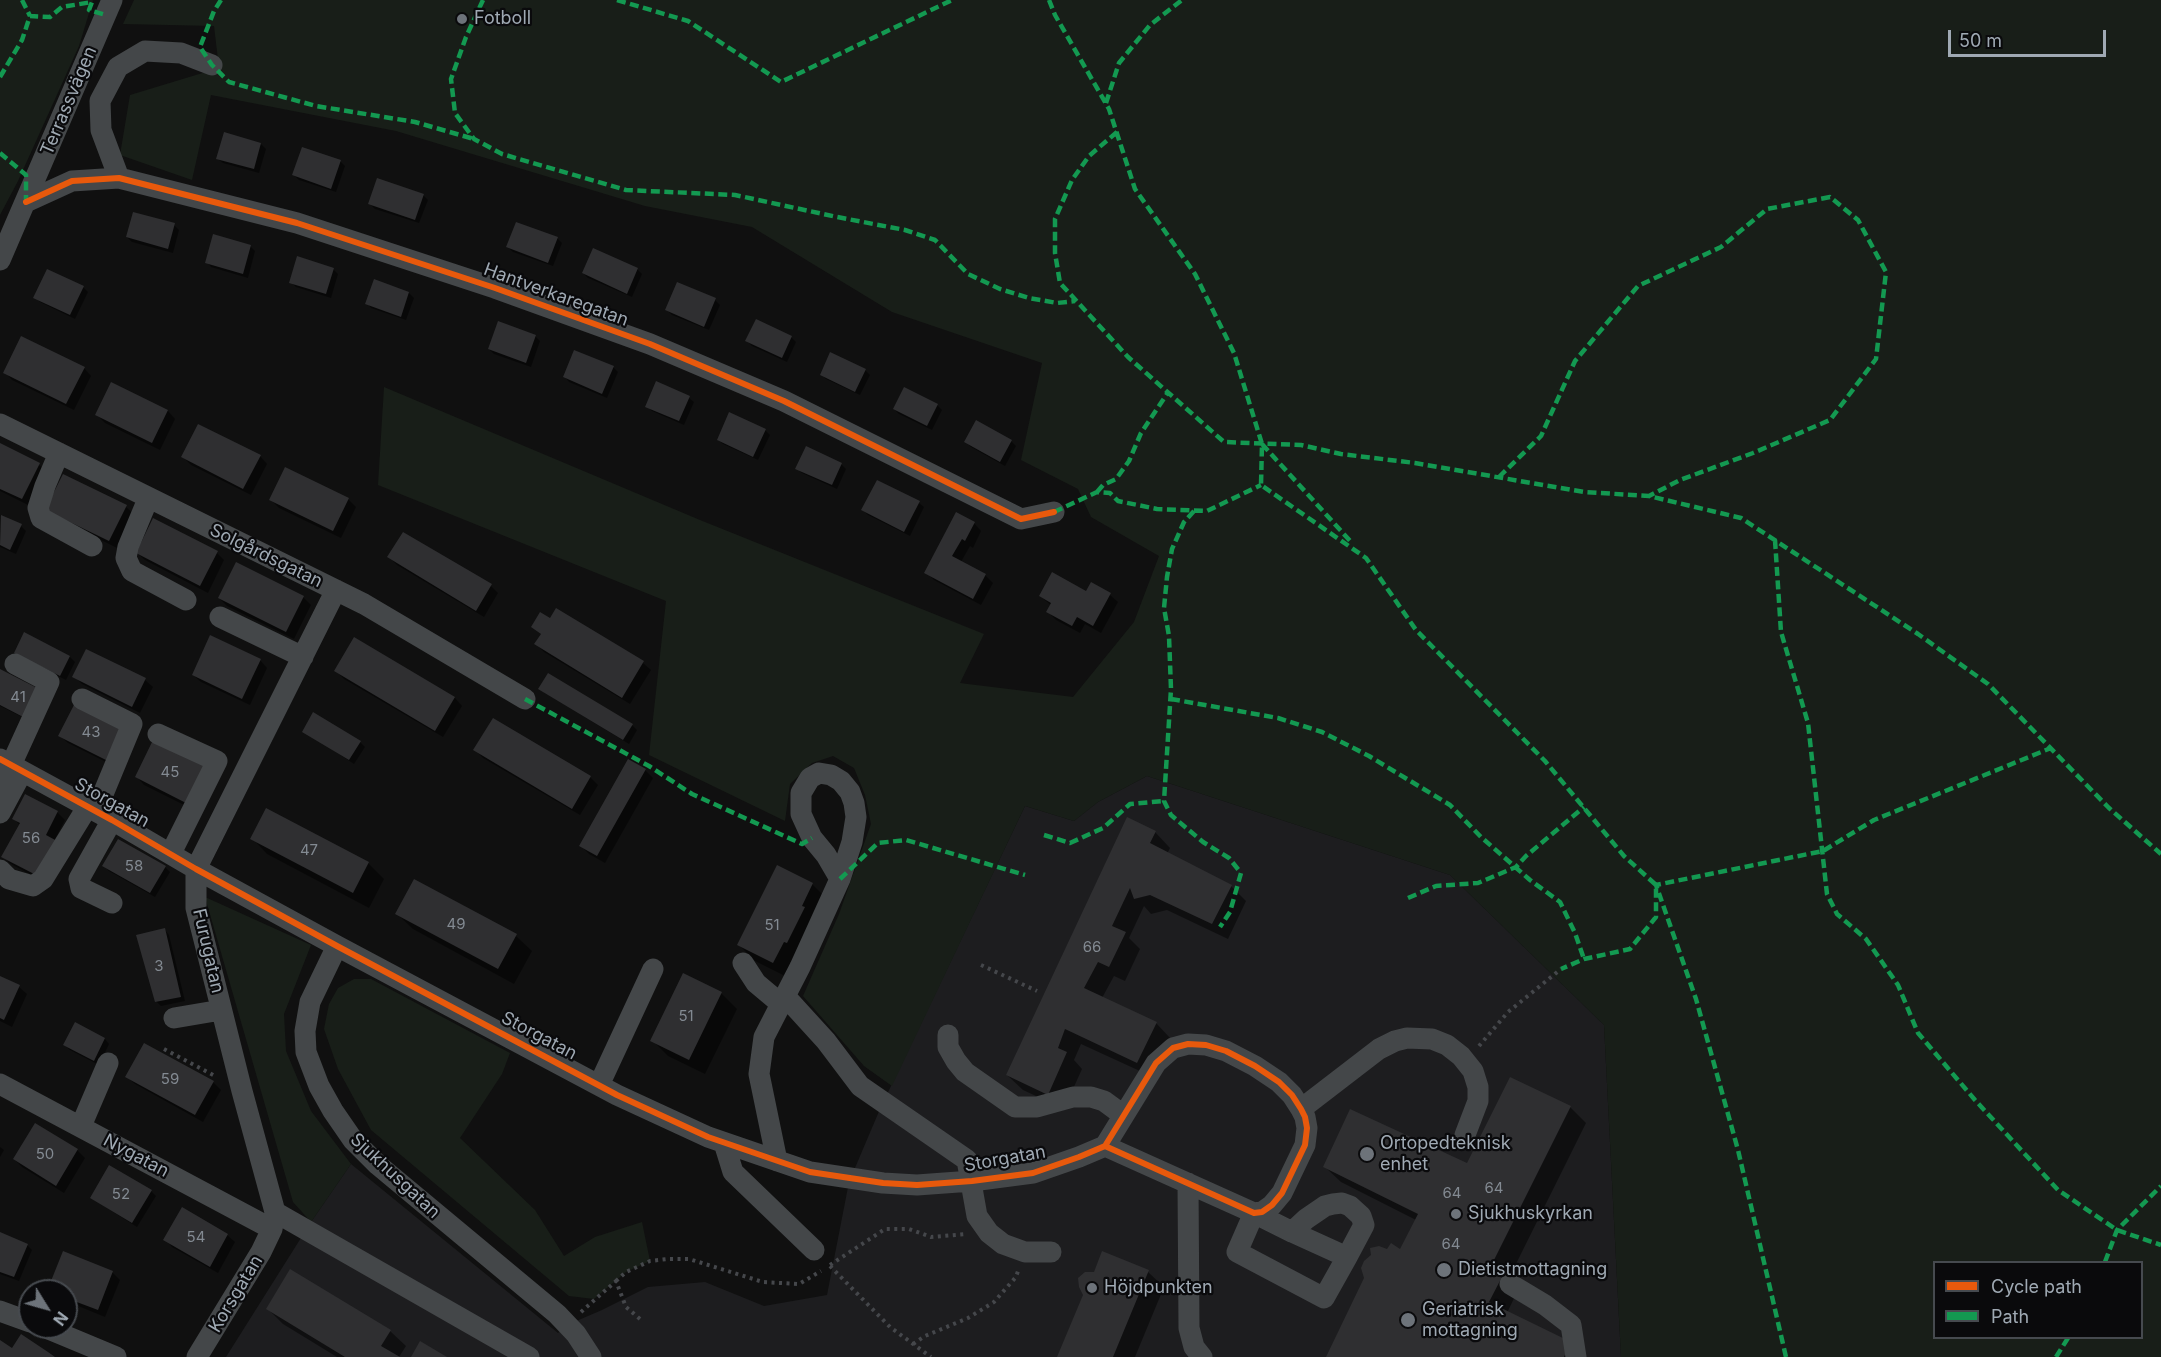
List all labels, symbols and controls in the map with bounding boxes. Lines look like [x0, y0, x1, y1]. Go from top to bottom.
place label: Fotboll [474, 8, 531, 30]
marker: Fotboll [455, 12, 469, 26]
scale bar [1951, 18, 2108, 56]
text: 50 m [1959, 30, 2002, 51]
street label: Terrassvägen [36, 43, 102, 159]
street label: Hantverkaregatan [481, 259, 631, 331]
street label: Solgårdsgatan [206, 519, 326, 593]
house number: 41 [10, 688, 26, 706]
house number: 43 [82, 723, 100, 741]
house number: 45 [161, 763, 179, 781]
street label: Storgatan [71, 774, 153, 832]
house number: 56 [22, 829, 40, 847]
house number: 47 [300, 841, 318, 859]
house number: 58 [125, 857, 143, 875]
street label: Furugatan [188, 907, 228, 995]
house number: 49 [447, 915, 465, 933]
house number: 51 [764, 916, 780, 934]
house number: 66 [1083, 938, 1101, 956]
house number: 3 [154, 957, 164, 975]
street label: Storgatan [498, 1007, 580, 1065]
house number: 51 [678, 1007, 694, 1025]
house number: 59 [161, 1070, 179, 1088]
street label: Sjukhusgatan [346, 1129, 444, 1223]
street label: Nygatan [99, 1130, 173, 1182]
place label: Ortopedteknisk enhet [1380, 1133, 1511, 1176]
street label: Storgatan [963, 1141, 1047, 1177]
house number: 50 [36, 1145, 54, 1163]
marker: Ortopedteknisk enhet [1358, 1145, 1376, 1163]
house number: 64 [1485, 1179, 1503, 1197]
house number: 64 [1443, 1184, 1461, 1202]
house number: 52 [112, 1185, 130, 1203]
place label: Sjukhuskyrkan [1468, 1203, 1593, 1225]
marker: Sjukhuskyrkan [1449, 1207, 1463, 1221]
house number: 54 [187, 1228, 205, 1246]
house number: 64 [1442, 1235, 1460, 1253]
street label: Korsgatan [205, 1251, 267, 1337]
place label: Dietistmottagning [1458, 1259, 1607, 1281]
marker: Dietistmottagning [1435, 1261, 1453, 1279]
legend [1933, 1261, 2143, 1339]
text: Cycle path [1991, 1276, 2082, 1297]
place label: Höjdpunkten [1104, 1277, 1213, 1299]
north arrow [18, 1279, 78, 1339]
marker: Höjdpunkten [1085, 1281, 1099, 1295]
place label: Geriatrisk mottagning [1422, 1299, 1518, 1342]
text: Path [1991, 1306, 2029, 1327]
text: N [49, 1308, 72, 1330]
marker: Geriatrisk mottagning [1399, 1311, 1417, 1329]

